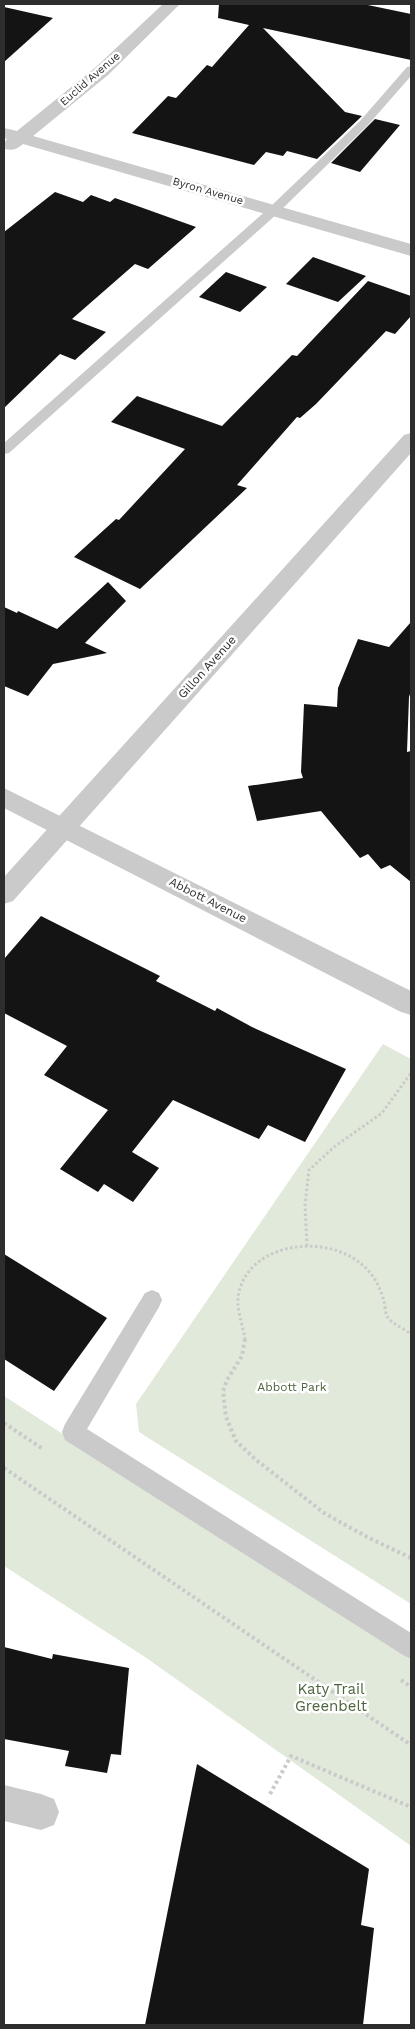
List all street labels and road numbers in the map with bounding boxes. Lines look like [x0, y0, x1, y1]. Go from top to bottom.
street label: Euclid Avenue [57, 49, 123, 109]
street label: Byron Avenue [171, 175, 245, 207]
street label: Gillon Avenue [175, 633, 239, 701]
street label: Abbott Avenue [167, 874, 249, 926]

